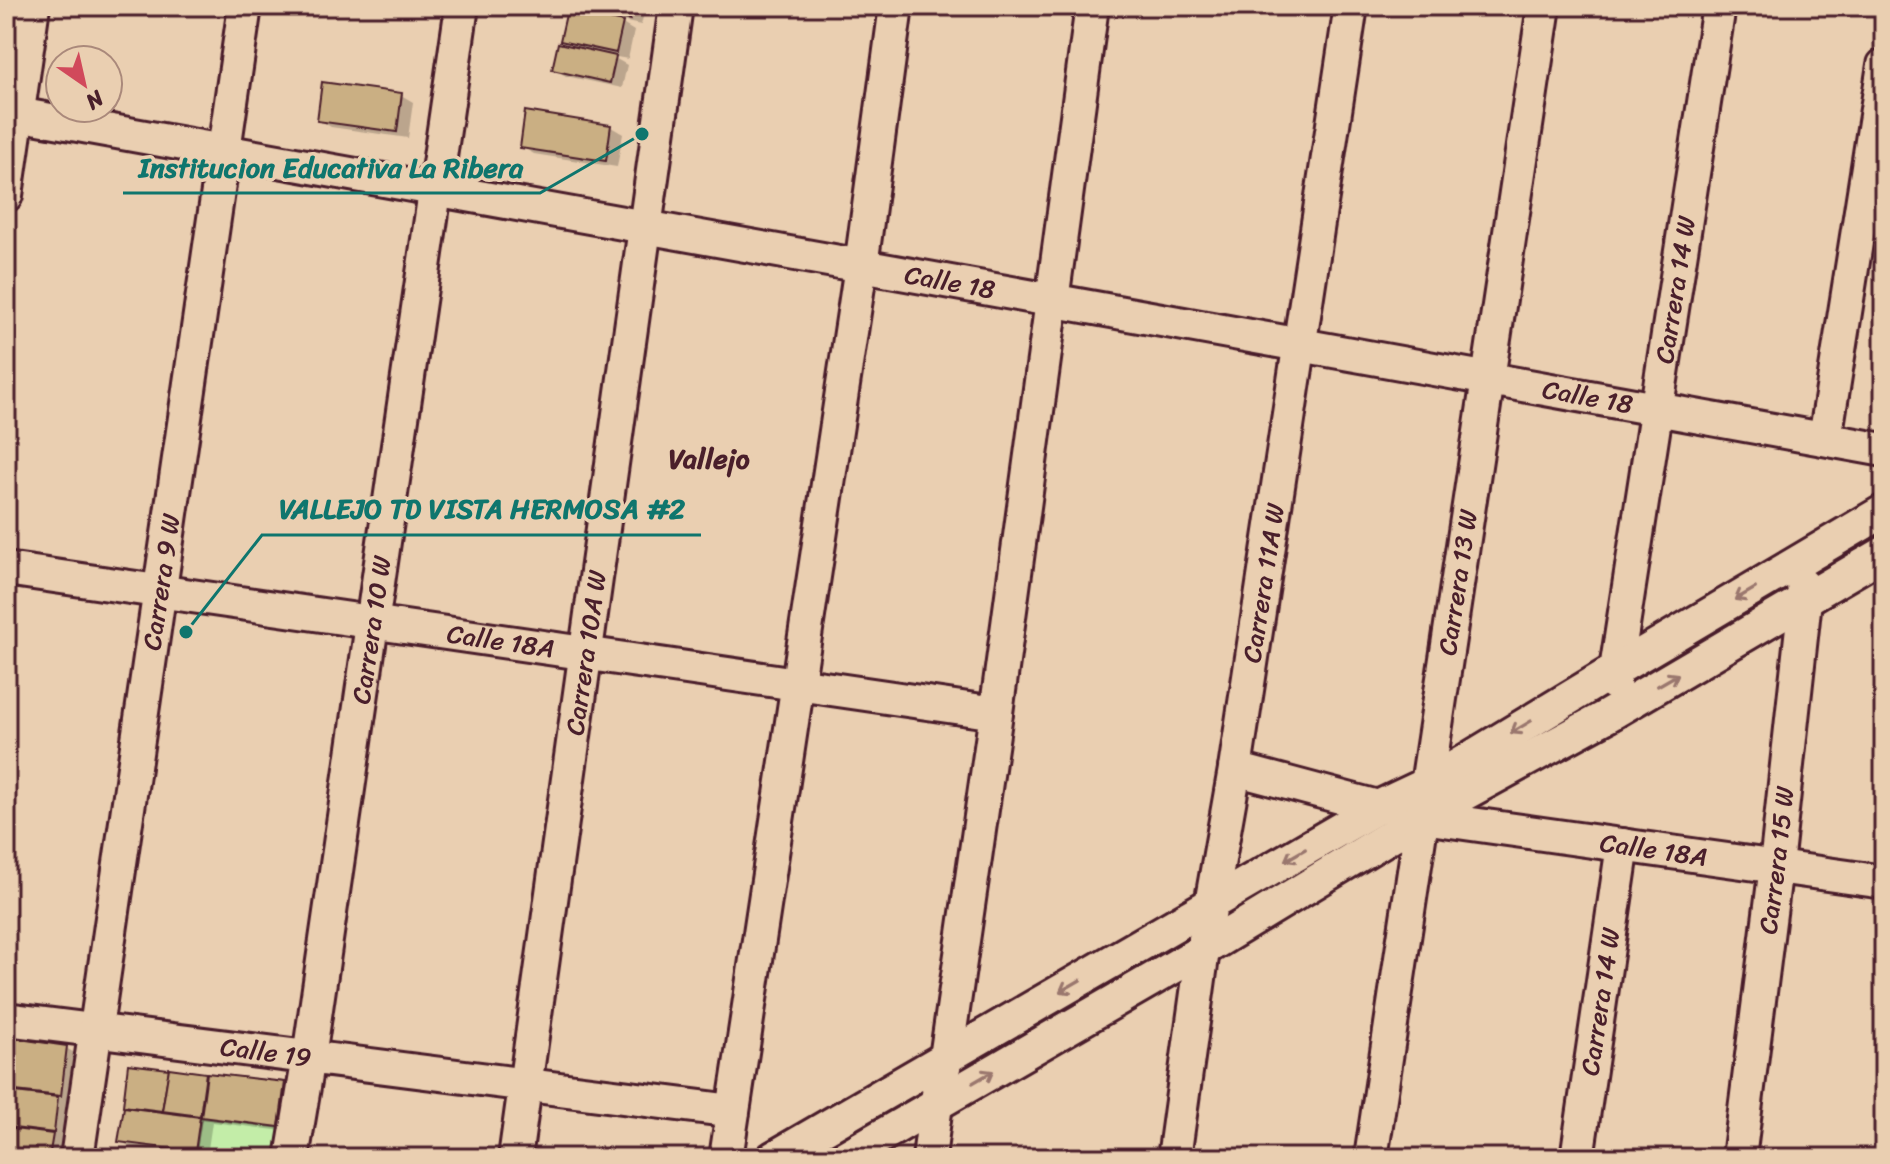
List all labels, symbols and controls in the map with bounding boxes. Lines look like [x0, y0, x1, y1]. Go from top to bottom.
north arrow [44, 44, 124, 124]
text: N [77, 79, 113, 121]
callout: Institucion Educativa La Ribera [123, 141, 540, 193]
text: Institucion Educativa La Ribera [137, 143, 524, 192]
street label: Carrera 14 W [1641, 212, 1709, 367]
street label: Calle 18 [901, 251, 999, 313]
street label: Calle 18 [1539, 366, 1637, 427]
district label: Vallejo [668, 434, 750, 483]
callout: VALLEJO TD VISTA HERMOSA #2 [262, 483, 701, 535]
text: VALLEJO TD VISTA HERMOSA #2 [279, 484, 685, 533]
street label: Carrera 11A W [1228, 499, 1298, 666]
street label: Carrera 13 W [1424, 506, 1491, 658]
street label: Carrera 9 W [128, 510, 194, 653]
street label: Carrera 10 W [338, 552, 405, 707]
street label: Carrera 10A W [551, 567, 620, 738]
one-way arrow [1734, 586, 1757, 602]
street label: Calle 18A [444, 610, 558, 672]
one-way arrow [1656, 672, 1679, 688]
one-way arrow [1510, 719, 1533, 735]
street label: Carrera 15 W [1745, 783, 1808, 937]
street label: Calle 18A [1597, 819, 1710, 880]
one-way arrow [1284, 847, 1307, 863]
street label: Carrera 14 W [1566, 924, 1634, 1079]
one-way arrow [1059, 979, 1083, 994]
street label: Calle 19 [218, 1023, 314, 1080]
one-way arrow [971, 1069, 994, 1085]

